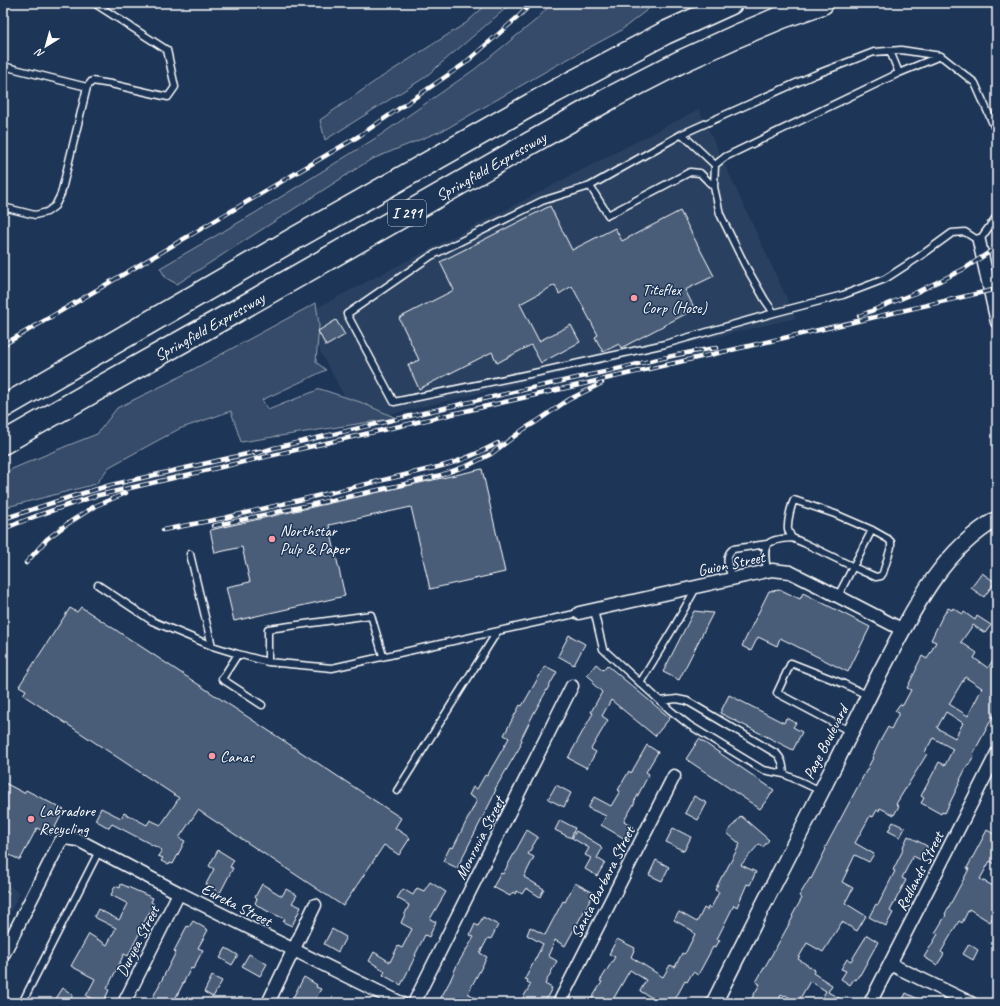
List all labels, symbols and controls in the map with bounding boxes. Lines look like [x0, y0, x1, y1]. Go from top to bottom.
north arrow [26, 26, 66, 66]
text: N [31, 45, 47, 62]
street label: Springfield Expressway [433, 127, 551, 206]
road number: I 291 [388, 200, 426, 226]
place label: Titeflex Corp (Hose) [642, 280, 707, 318]
street label: Springfield Expressway [151, 287, 270, 366]
marker: Titeflex Corp (Hose) [629, 293, 639, 303]
place label: Northstar Pulp & Paper [280, 521, 351, 559]
marker: Northstar Pulp & Paper [267, 534, 277, 544]
street label: Guion Street [696, 547, 768, 581]
street label: Page Boulevard [799, 700, 854, 783]
place label: Canas [220, 747, 255, 767]
marker: Canas [207, 751, 217, 761]
street label: Monrovia Street [451, 792, 510, 883]
place label: Labradore Recycling [39, 801, 97, 839]
marker: Labradore Recycling [26, 814, 36, 824]
street label: Santa Barbara Street [566, 822, 640, 941]
street label: Redlands Street [891, 827, 949, 914]
street label: Eureka Street [198, 879, 277, 932]
street label: Duryea Street [112, 901, 165, 980]

